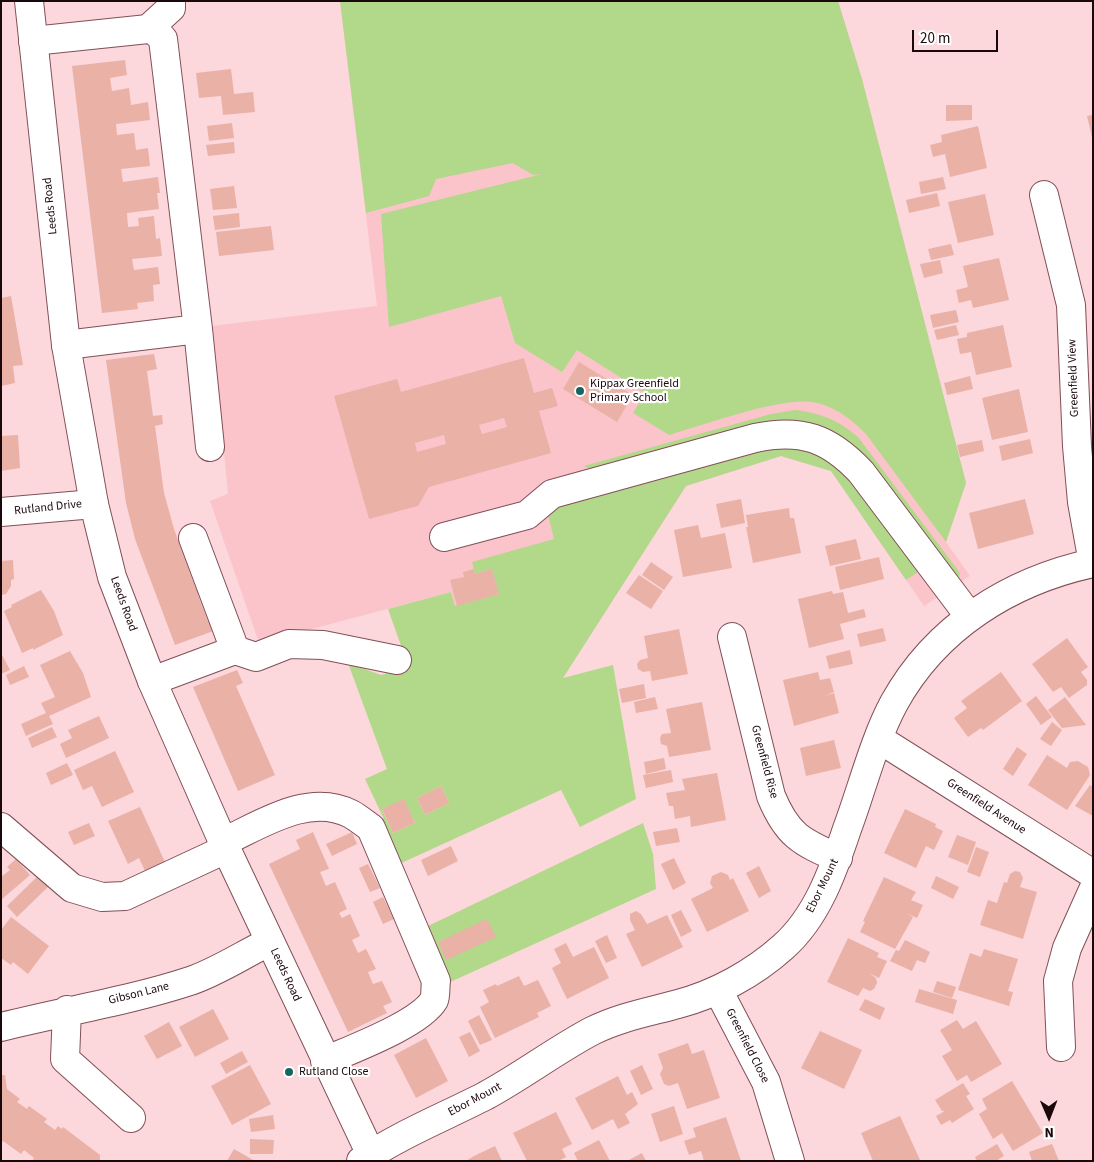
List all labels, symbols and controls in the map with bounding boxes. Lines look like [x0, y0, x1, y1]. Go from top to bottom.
scale bar [914, 20, 1000, 52]
text: 20 m [920, 28, 950, 49]
street label: Leeds Road [41, 177, 61, 235]
street label: Greenfield View [1065, 339, 1083, 417]
place label: Kippax Greenfield Primary School [590, 377, 679, 405]
marker: Kippax Greenfield Primary School [574, 385, 586, 397]
street label: Rutland Drive [13, 497, 83, 519]
street label: Leeds Road [106, 575, 140, 633]
street label: Greenfield Rise [747, 724, 781, 800]
street label: Greenfield Avenue [944, 776, 1028, 838]
street label: Ebor Mount [804, 857, 842, 915]
street label: Leeds Road [266, 946, 304, 1004]
street label: Gibson Lane [107, 980, 171, 1008]
street label: Greenfield Close [722, 1006, 772, 1086]
place label: Rutland Close [299, 1065, 369, 1079]
marker: Rutland Close [283, 1066, 295, 1078]
street label: Ebor Mount [446, 1080, 504, 1120]
north arrow [1024, 1092, 1074, 1142]
text: N [1044, 1122, 1054, 1142]

